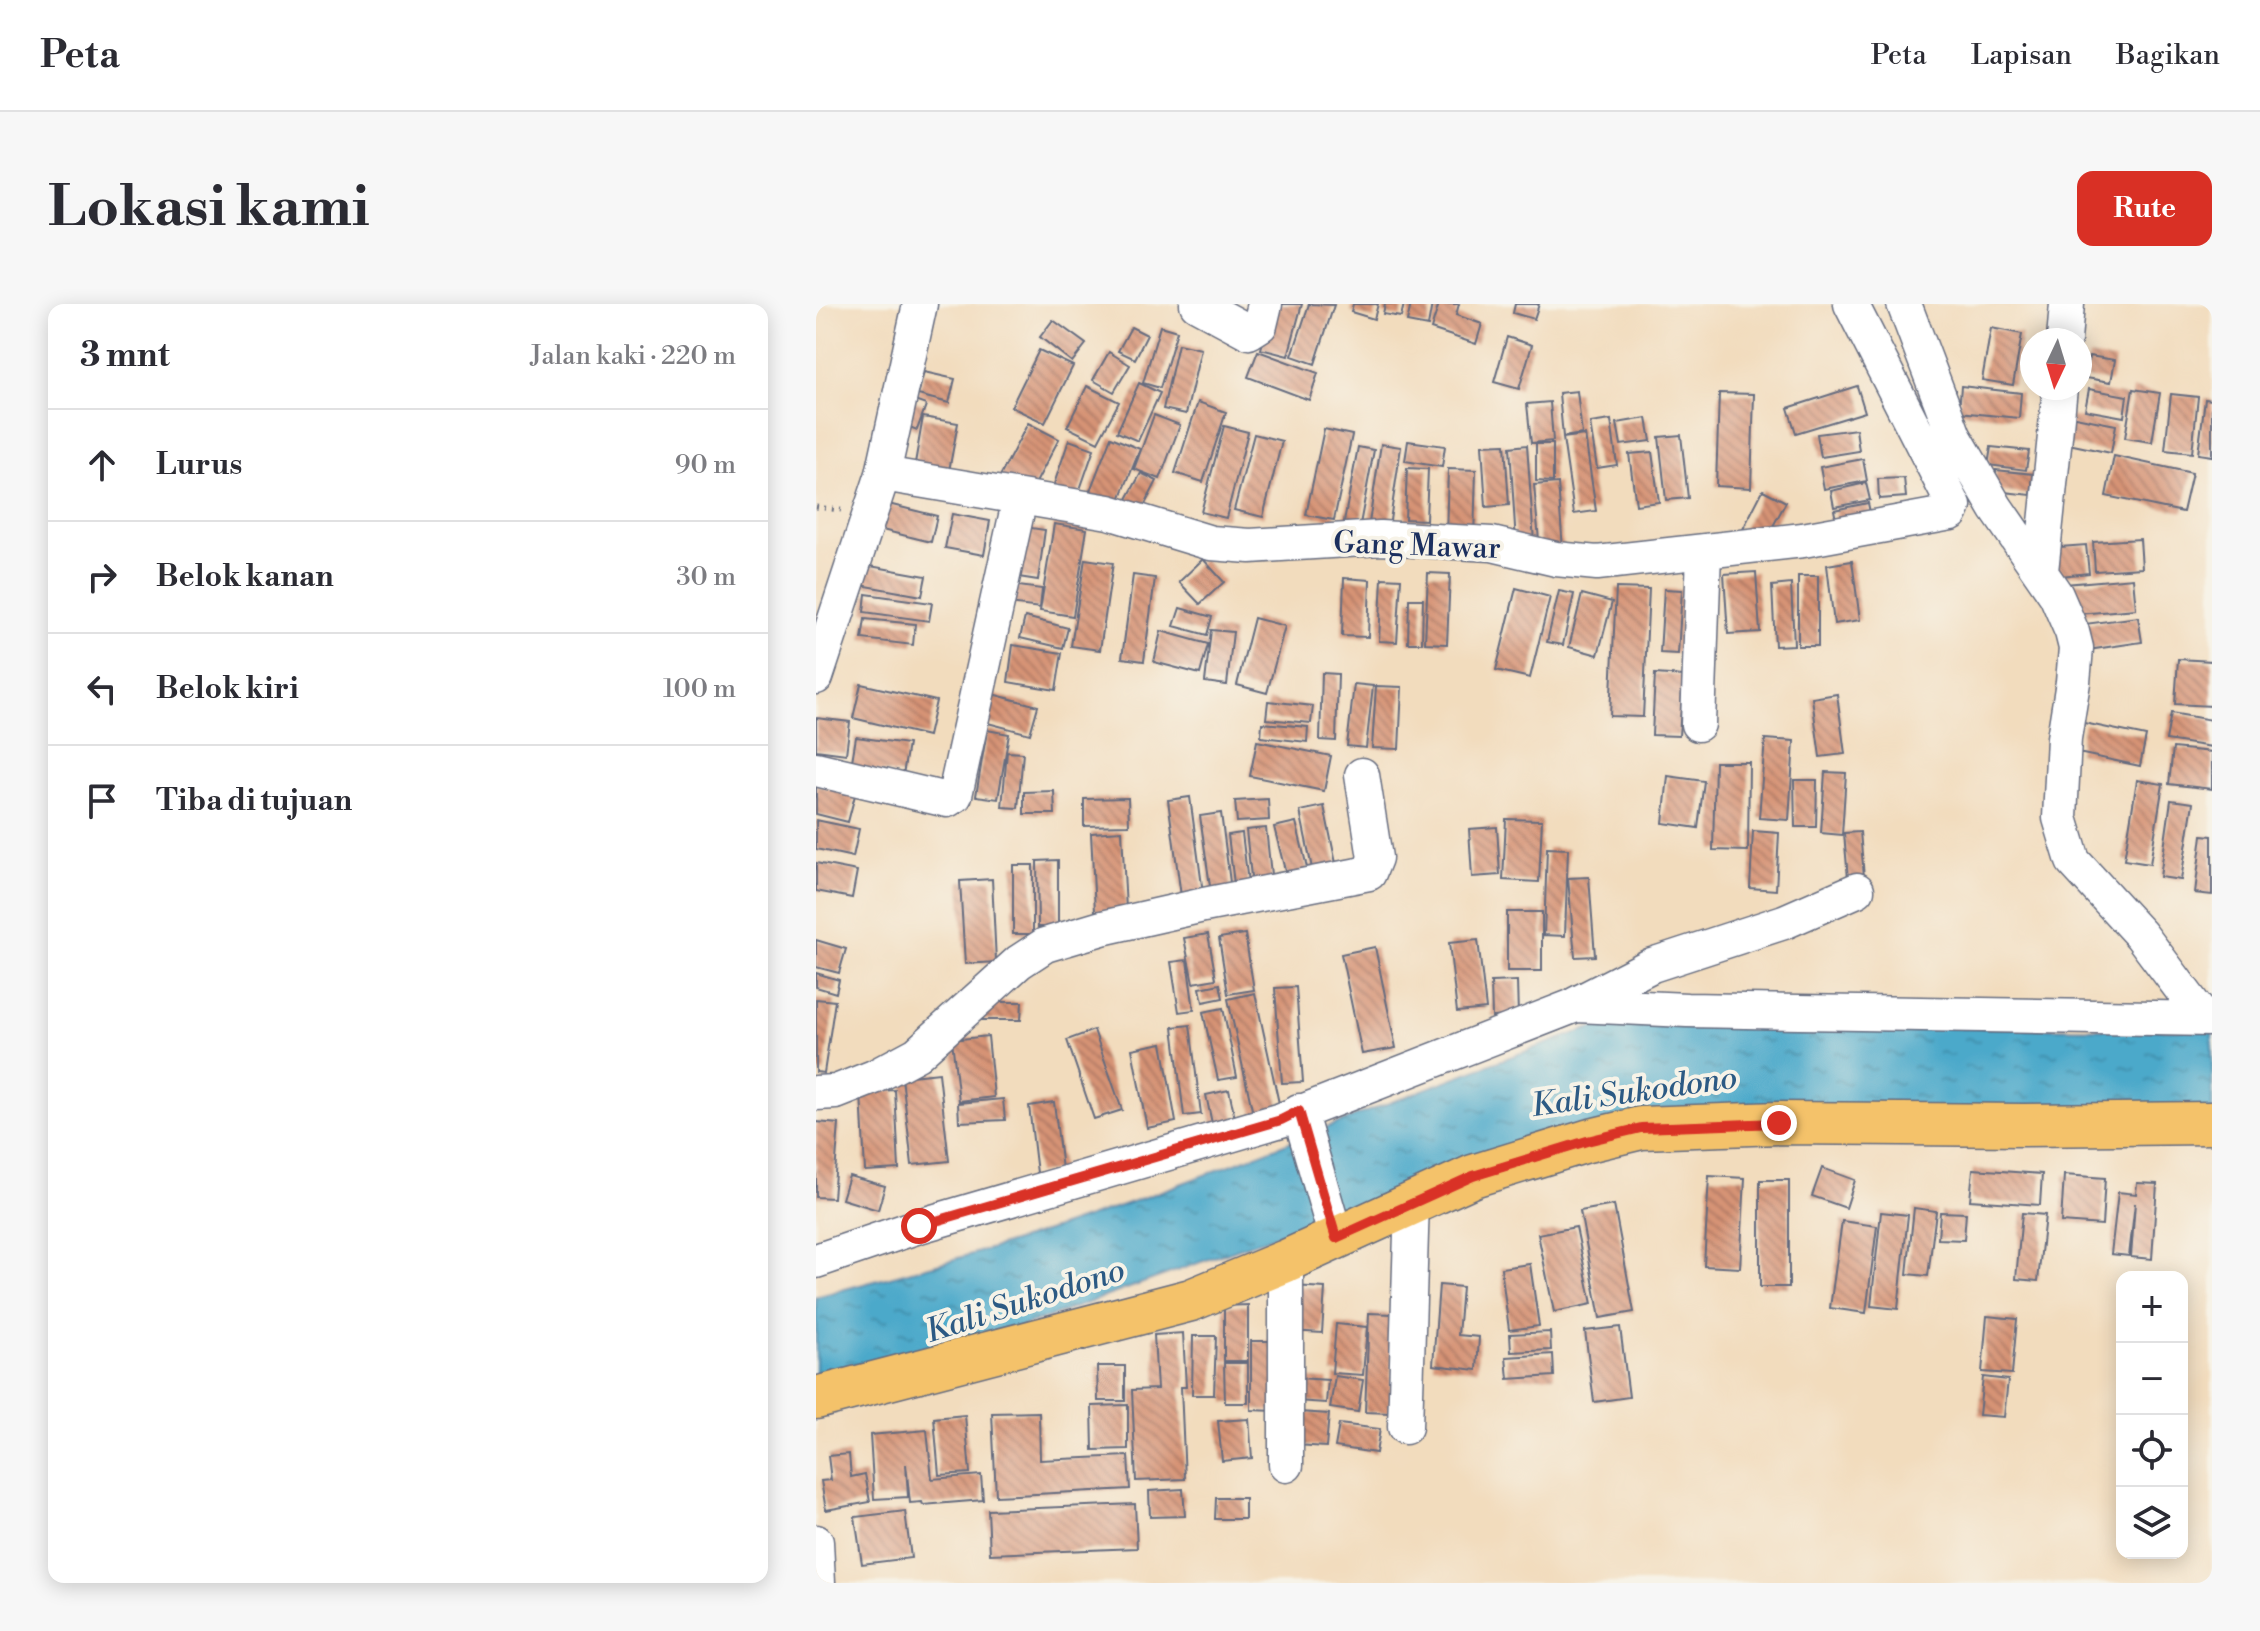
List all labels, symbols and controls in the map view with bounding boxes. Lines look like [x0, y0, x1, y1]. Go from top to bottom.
text: Peta [40, 32, 120, 79]
text: Peta [1871, 38, 1927, 73]
text: Lapisan [1971, 38, 2072, 73]
text: Bagikan [2116, 38, 2220, 73]
button: Rute [2077, 171, 2212, 246]
text: Lokasi kami [48, 173, 370, 243]
north arrow [2020, 328, 2092, 400]
text: 3 mnt [80, 335, 170, 377]
text: Jalan kaki · 220 m [530, 340, 736, 372]
icon: ahead [80, 443, 124, 487]
text: Lurus [156, 446, 242, 484]
text: 90 m [675, 449, 736, 481]
street label: Gang Mawar [1333, 524, 1501, 568]
icon: right [80, 555, 124, 599]
text: Belok kanan [156, 558, 334, 596]
text: 30 m [676, 561, 736, 593]
icon: left [80, 667, 124, 711]
text: Belok kiri [156, 670, 299, 708]
text: 100 m [663, 673, 736, 705]
icon: arrive [80, 779, 124, 823]
text: Tiba di tujuan [156, 782, 352, 820]
water label: Kali Sukodono [1528, 1058, 1740, 1126]
route end [1761, 1105, 1797, 1141]
route start [901, 1208, 937, 1244]
water label: Kali Sukodono [920, 1250, 1130, 1352]
map controls [2116, 1271, 2188, 1559]
button: + [2116, 1271, 2188, 1343]
button: − [2116, 1343, 2188, 1415]
button: locate [2116, 1415, 2188, 1487]
button: layers [2116, 1487, 2188, 1559]

